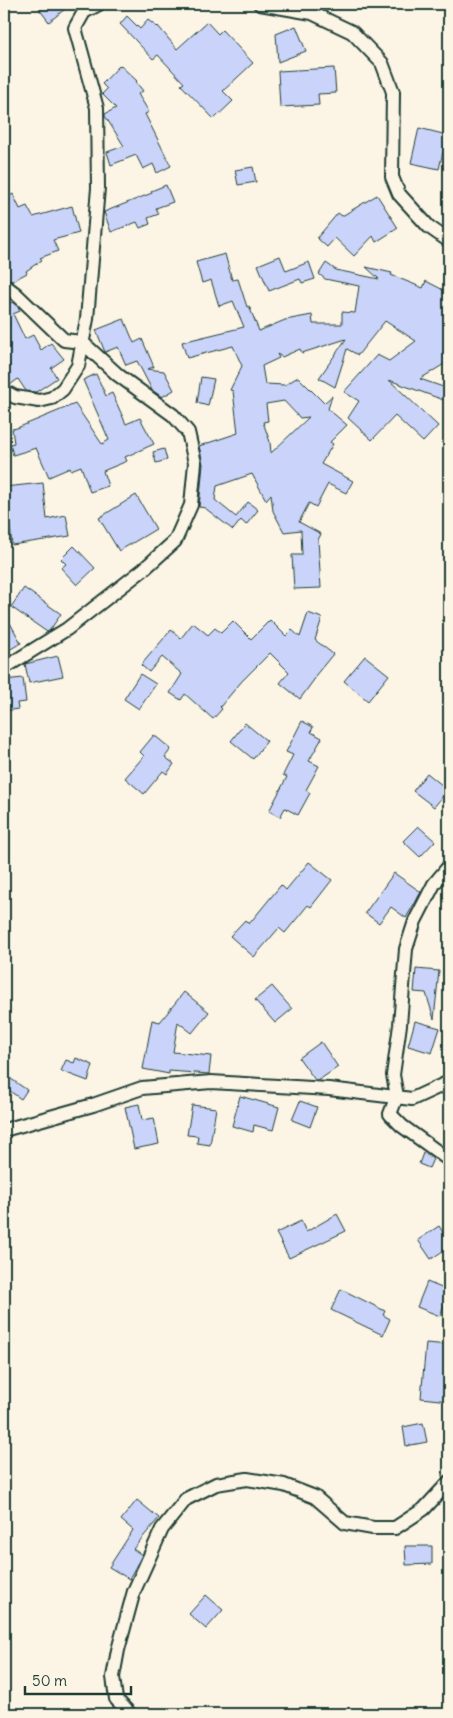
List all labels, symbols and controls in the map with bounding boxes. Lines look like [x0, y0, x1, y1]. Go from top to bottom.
scale bar [25, 1663, 131, 1695]
text: 50 m [32, 1671, 67, 1690]

